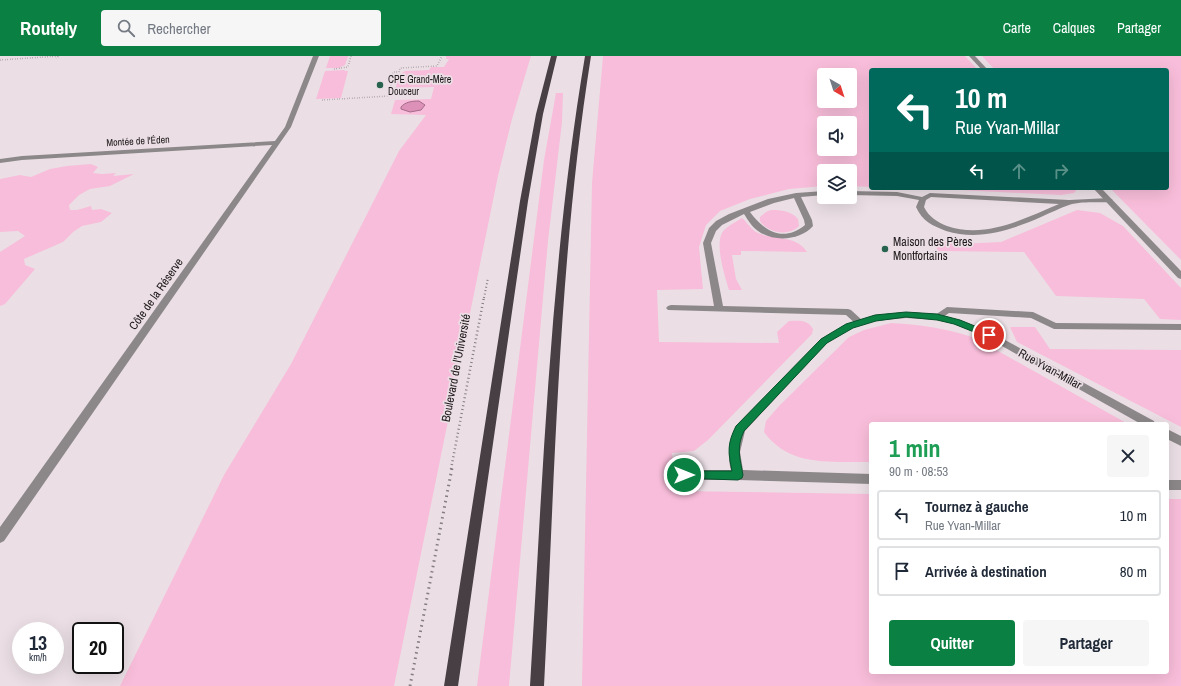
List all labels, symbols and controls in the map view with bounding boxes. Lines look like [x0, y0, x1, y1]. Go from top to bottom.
search box [101, 10, 381, 46]
text: Routely [20, 15, 77, 41]
icon: search [115, 17, 137, 39]
text: Rechercher [147, 18, 211, 39]
text: Carte [1003, 19, 1031, 37]
text: Calques [1053, 19, 1095, 37]
text: Partager [1117, 19, 1161, 37]
north arrow [817, 68, 857, 108]
map controls [817, 68, 857, 204]
place label: CPE Grand-Mère Douceur [388, 73, 452, 98]
text: 10 m [955, 79, 1007, 117]
marker: CPE Grand-Mère Douceur [375, 80, 385, 90]
icon: left [889, 84, 941, 136]
text: Rue Yvan-Millar [955, 115, 1060, 140]
button: sound [817, 116, 857, 156]
street label: Montée de l'Éden [106, 133, 170, 149]
icon: left [966, 160, 988, 182]
icon: ahead [1008, 160, 1030, 182]
icon: right [1050, 160, 1072, 182]
button: layers [817, 164, 857, 204]
place label: Maison des Pères Montfortains [893, 234, 972, 264]
marker: Maison des Pères Montfortains [880, 244, 890, 254]
street label: Côte de la Réserve [125, 255, 187, 333]
street label: Boulevard de l'Université [438, 313, 474, 423]
pin [972, 318, 1006, 352]
icon: arrive [978, 324, 1000, 346]
street label: Rue Yvan-Millar [1016, 345, 1085, 393]
text: 1 min [889, 432, 940, 464]
button: close [1107, 435, 1149, 477]
position arrow [663, 454, 705, 496]
text: 90 m · 08:53 [889, 463, 948, 480]
text: Tournez à gauche [925, 496, 1029, 517]
icon: left [891, 504, 913, 526]
text: 10 m [1120, 505, 1147, 526]
text: Rue Yvan-Millar [925, 517, 1001, 534]
icon: arrive [891, 560, 913, 582]
text: Arrivée à destination [925, 561, 1047, 582]
text: 80 m [1120, 561, 1147, 582]
button: Quitter [889, 620, 1015, 666]
button: Partager [1023, 620, 1149, 666]
speed limit sign: 20 [72, 622, 124, 674]
text: 13 [29, 629, 47, 656]
text: km/h [29, 651, 47, 664]

